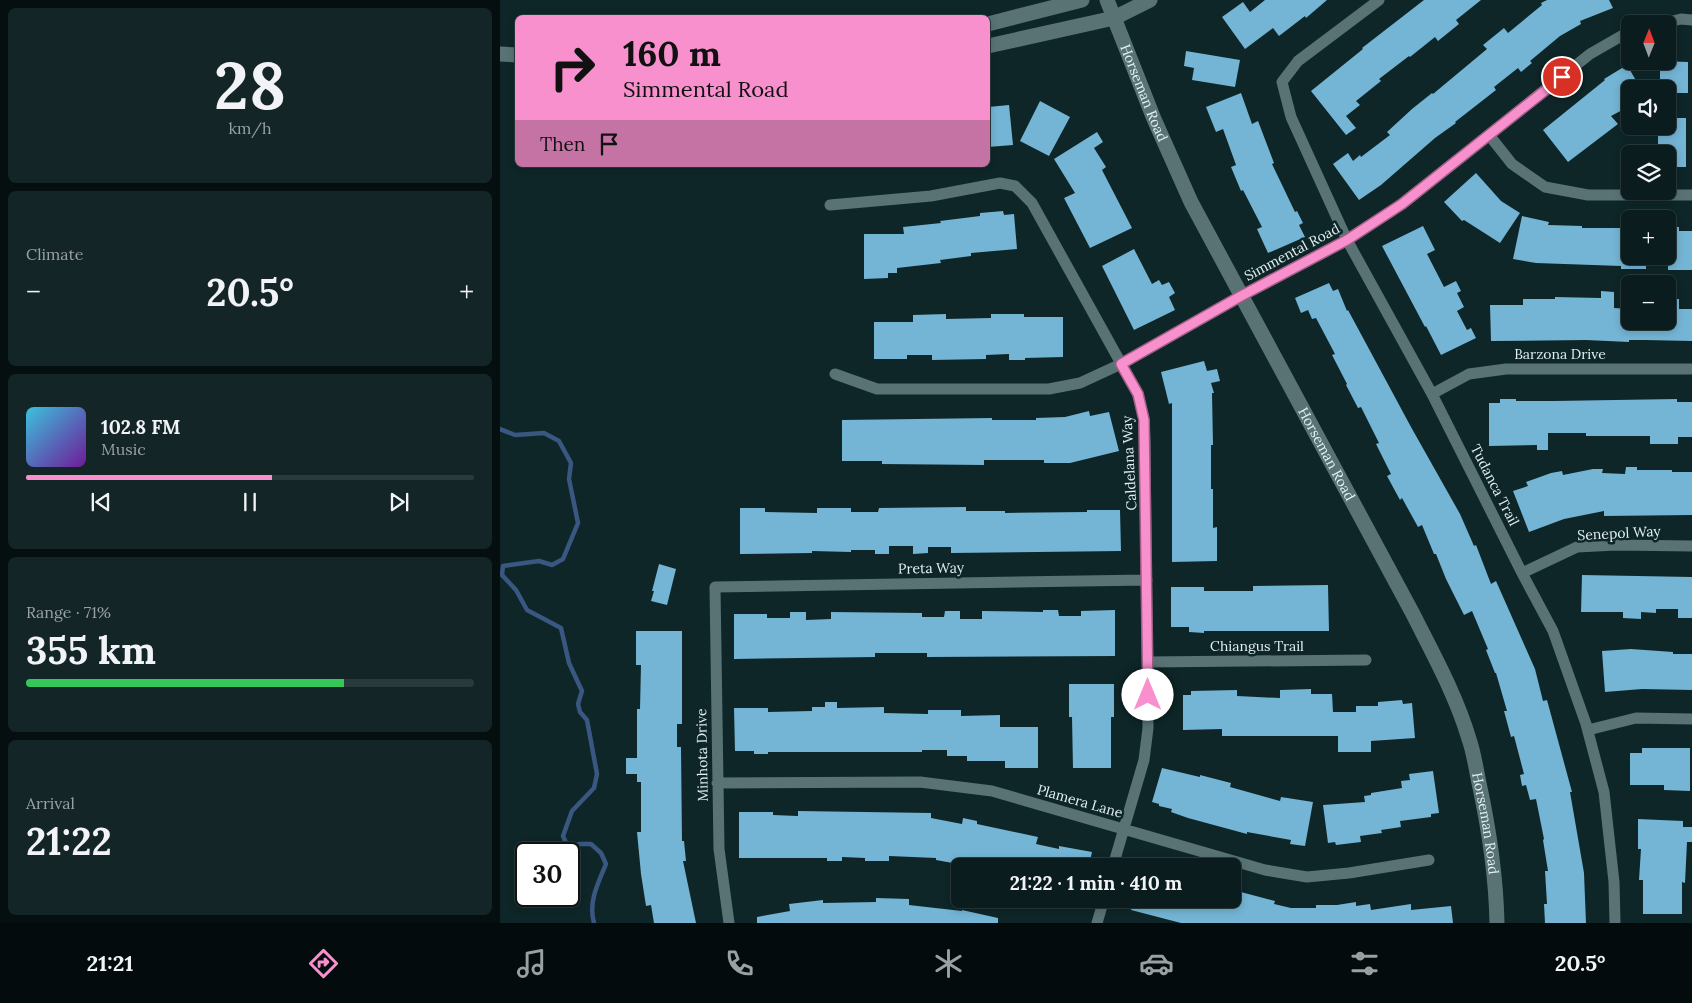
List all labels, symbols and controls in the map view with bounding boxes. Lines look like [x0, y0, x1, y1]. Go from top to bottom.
north arrow [1621, 15, 1676, 70]
map controls [1621, 15, 1676, 330]
text: 160 m [623, 31, 721, 76]
icon: right [540, 35, 605, 100]
street label: Horseman Road [1116, 42, 1172, 144]
text: 28 [214, 44, 286, 127]
pin [1541, 56, 1583, 98]
icon: arrive [1548, 63, 1576, 91]
text: Simmental Road [623, 75, 789, 103]
button: sound [1621, 80, 1676, 135]
text: km/h [228, 118, 272, 138]
icon: arrive [595, 130, 623, 158]
text: Then [540, 132, 585, 156]
button: layers [1621, 145, 1676, 200]
button: + [1621, 210, 1676, 265]
street label: Simmental Road [1241, 219, 1343, 285]
text: Climate [26, 244, 83, 264]
text: 20.5° [206, 268, 294, 316]
text: − [26, 274, 41, 310]
text: + [459, 274, 474, 310]
button: − [1621, 275, 1676, 330]
street label: Barzona Drive [1514, 345, 1606, 363]
street label: Horseman Road [1294, 404, 1359, 504]
street label: Caldelana Way [1117, 414, 1140, 511]
text: 102.8 FM [101, 415, 181, 439]
text: Music [101, 439, 146, 459]
street label: Tudanca Trail [1467, 441, 1523, 529]
icon: previous [87, 488, 115, 516]
icon: pause [236, 488, 264, 516]
icon: next [385, 488, 413, 516]
street label: Senepol Way [1577, 522, 1662, 544]
street label: Preta Way [898, 558, 965, 578]
text: Range · 71% [26, 602, 111, 622]
text: 355 km [26, 626, 156, 674]
street label: Chiangus Trail [1210, 637, 1304, 655]
position arrow [1121, 668, 1173, 720]
street label: Minhota Drive [692, 708, 712, 802]
street label: Horseman Road [1468, 771, 1503, 875]
street label: Plamera Lane [1035, 780, 1125, 822]
text: Arrival [26, 793, 75, 813]
text: 21:22 [26, 817, 112, 865]
speed limit sign: 30 [515, 842, 580, 907]
text: 21:22 · 1 min · 410 m [1010, 871, 1182, 895]
icon: directions [306, 946, 341, 981]
icon: music [514, 946, 549, 981]
icon: phone [722, 946, 757, 981]
icon: climate [931, 946, 966, 981]
icon: car [1139, 946, 1174, 981]
icon: filters [1347, 946, 1382, 981]
text: 21:21 [87, 949, 133, 977]
text: 20.5° [1555, 949, 1605, 977]

